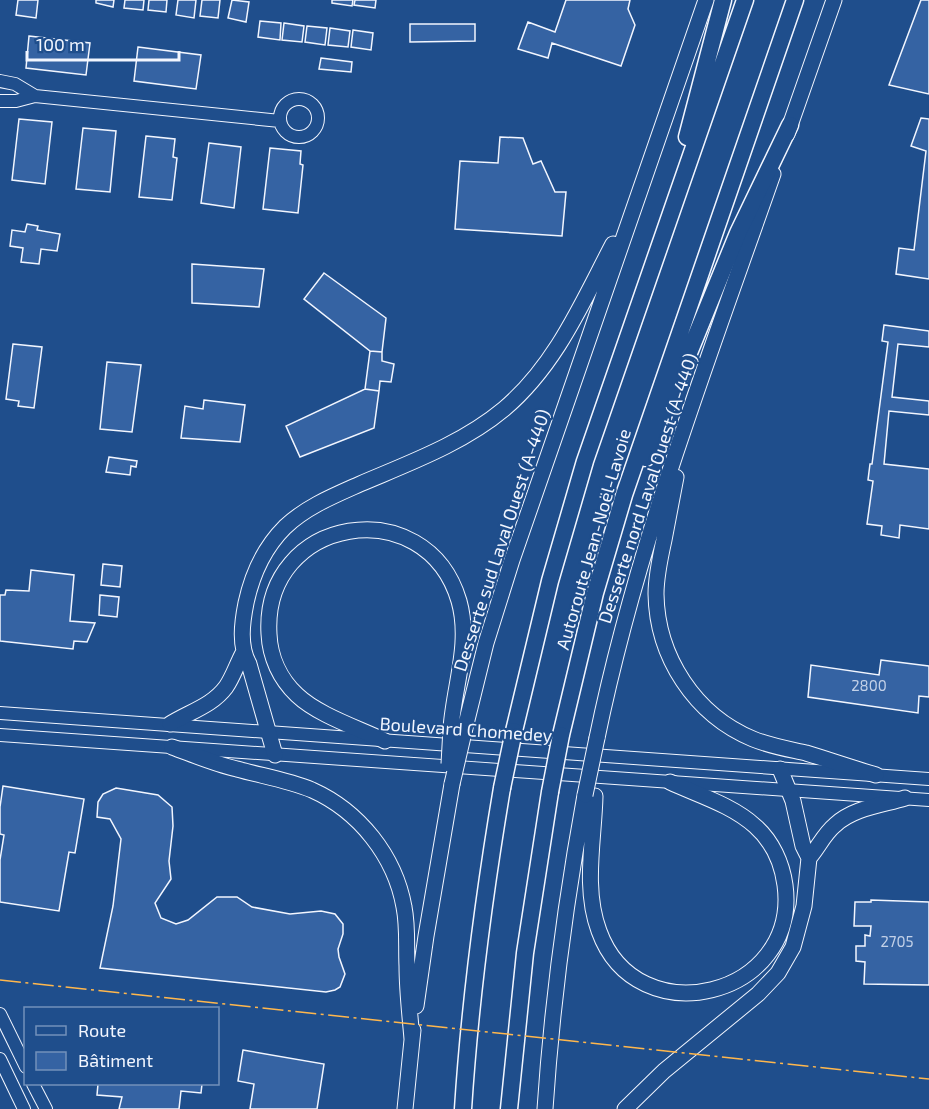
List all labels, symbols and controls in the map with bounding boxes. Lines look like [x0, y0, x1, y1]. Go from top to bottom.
scale bar [27, 24, 178, 62]
text: 100 m [36, 33, 85, 55]
street label: Desserte nord Laval Ouest (A-440) [593, 350, 701, 626]
street label: Desserte sud Laval Ouest (A-440) [448, 406, 554, 674]
street label: Autoroute Jean-Noël-Lavoie [551, 426, 635, 652]
house number: 2800 [851, 676, 887, 694]
street label: Boulevard Chomedey [379, 712, 554, 746]
house number: 2705 [880, 932, 914, 950]
legend [24, 1007, 219, 1085]
text: Route [78, 1019, 126, 1041]
text: Bâtiment [78, 1049, 153, 1071]

